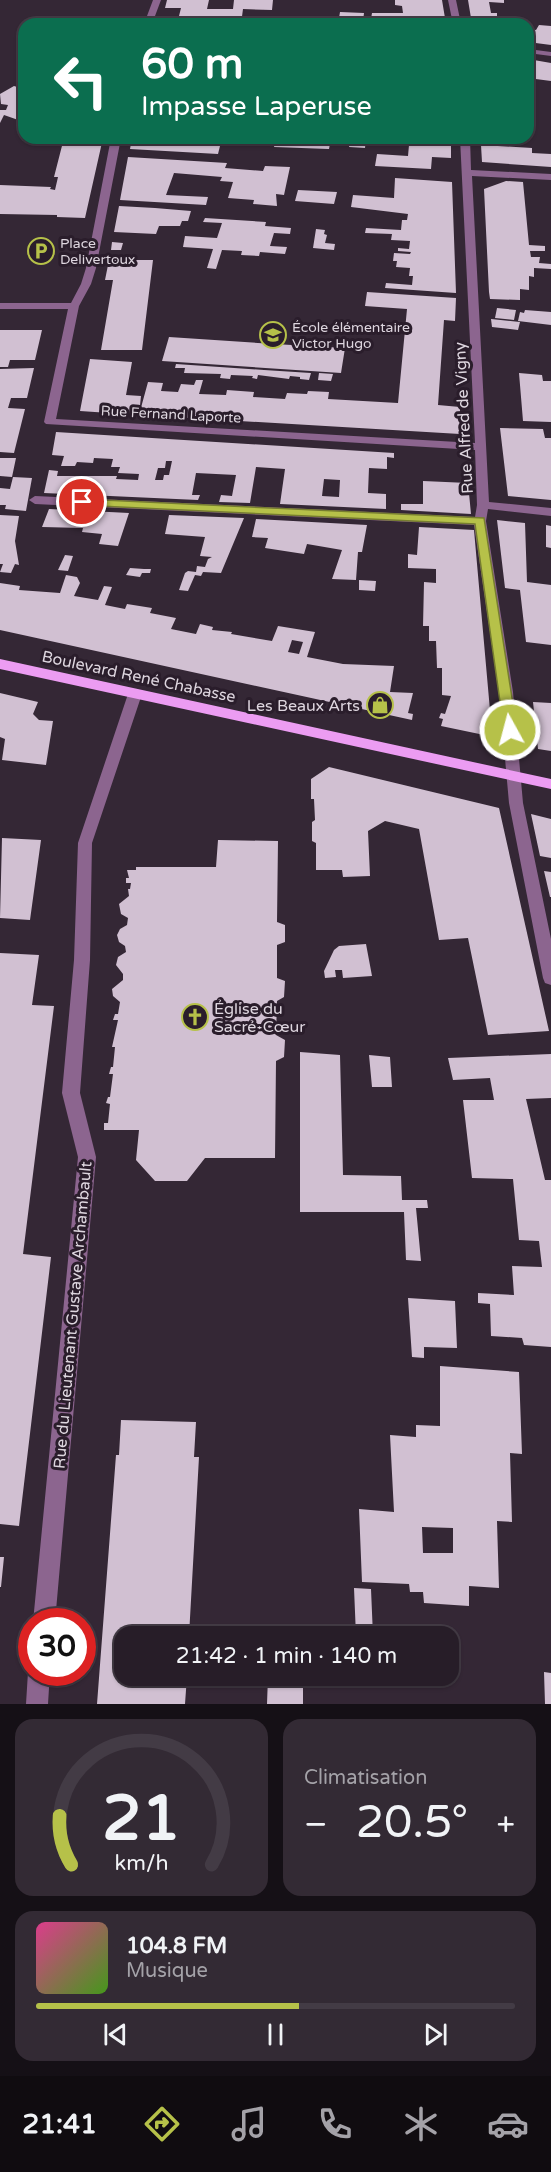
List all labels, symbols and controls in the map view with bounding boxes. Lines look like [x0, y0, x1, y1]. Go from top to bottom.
text: 60 m [141, 39, 243, 90]
icon: left [42, 42, 120, 120]
text: Impasse Laperuse [141, 90, 372, 123]
place label: Place Delivertoux [60, 235, 135, 268]
parking icon: Place Delivertoux [26, 236, 56, 266]
place label: École élémentaire Victor Hugo [292, 319, 410, 352]
school or university icon: École élémentaire Victor Hugo [258, 320, 288, 350]
street label: Rue Alfred de Vigny [450, 341, 478, 494]
street label: Rue Fernand Laporte [100, 402, 242, 427]
pin [56, 476, 107, 527]
icon: arrive [65, 485, 98, 518]
street label: Boulevard René Chabasse [40, 647, 238, 707]
shop icon: Les Beaux Arts [365, 690, 395, 720]
place label: Les Beaux Arts [247, 696, 360, 716]
position arrow [478, 698, 542, 762]
place label: Église du Sacré-Cœur [214, 999, 306, 1037]
church icon: Église du Sacré-Cœur [180, 1002, 210, 1032]
street label: Rue du Lieutenant Gustave Archambault [50, 1161, 96, 1470]
speed limit sign: 30 [18, 1608, 96, 1686]
text: 21:42 · 1 min · 140 m [176, 1643, 397, 1669]
text: Climatisation [304, 1766, 427, 1790]
text: 21 [102, 1782, 181, 1857]
text: 20.5° [356, 1796, 468, 1850]
text: − [304, 1805, 328, 1844]
text: + [496, 1805, 515, 1844]
text: km/h [115, 1850, 168, 1876]
text: 104.8 FM [126, 1933, 227, 1959]
text: Musique [126, 1959, 208, 1983]
icon: previous [99, 2018, 132, 2051]
icon: pause [259, 2018, 292, 2051]
icon: next [419, 2018, 452, 2051]
icon: directions [141, 2103, 183, 2145]
icon: music [228, 2103, 270, 2145]
icon: phone [314, 2103, 356, 2145]
icon: climate [400, 2103, 442, 2145]
icon: car [487, 2103, 529, 2145]
text: 21:41 [22, 2108, 97, 2141]

